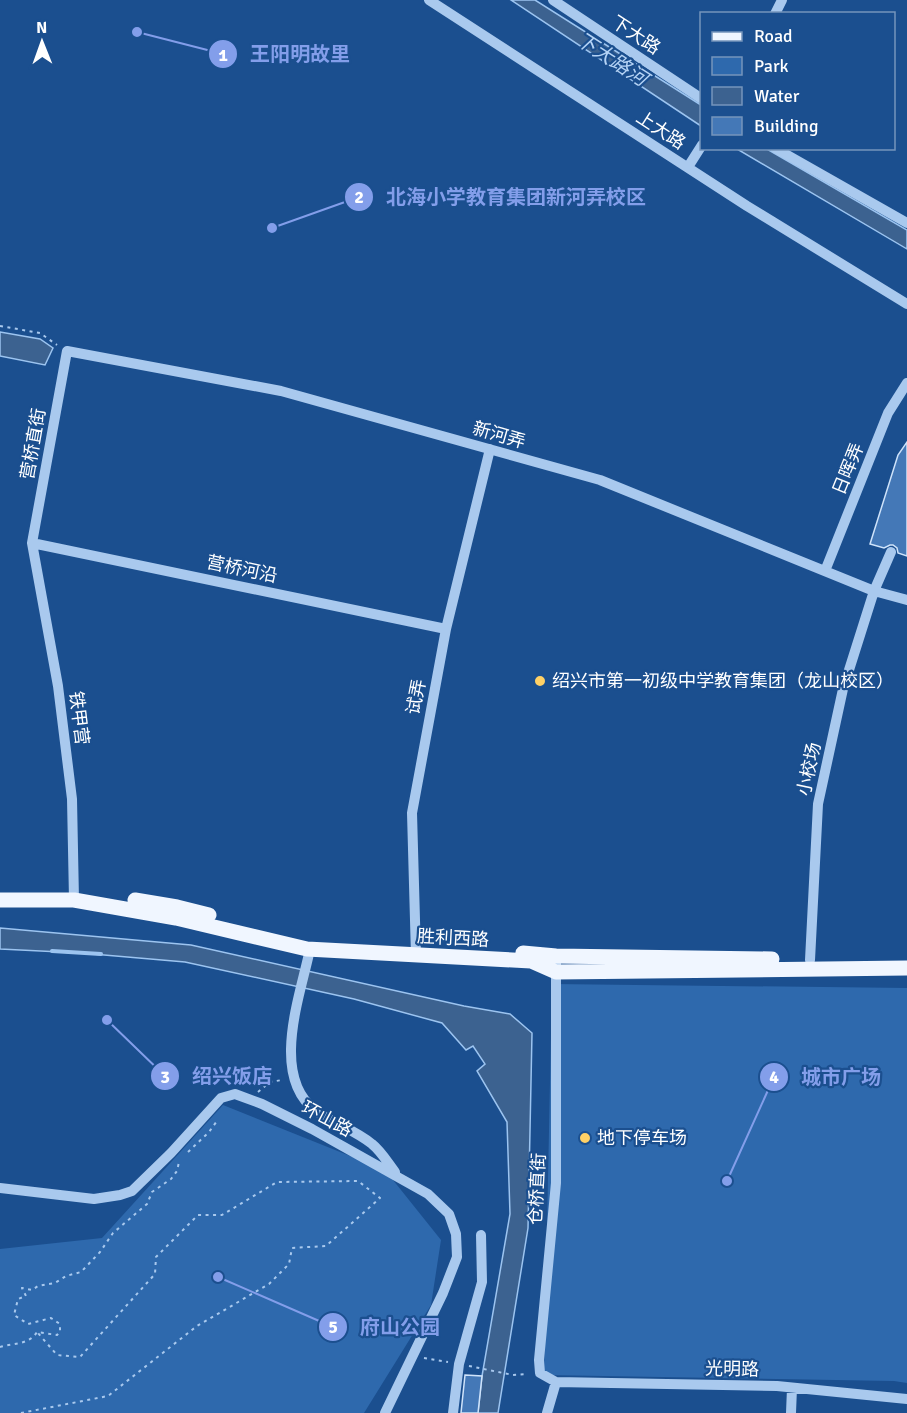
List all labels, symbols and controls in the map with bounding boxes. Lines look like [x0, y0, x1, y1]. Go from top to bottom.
street label: 下大路 [607, 11, 665, 59]
north arrow [12, 12, 72, 72]
legend [700, 12, 895, 150]
text: N [36, 18, 47, 38]
text: Road [754, 25, 793, 47]
water label: 下大路河 [571, 27, 655, 94]
callout: 王阳明故里 [208, 35, 362, 73]
text: 王阳明故里 [250, 42, 350, 67]
text: 1 [218, 44, 228, 66]
text: Park [754, 55, 789, 77]
text: Water [754, 85, 800, 107]
street label: 上大路 [632, 106, 690, 154]
text: Building [754, 115, 818, 137]
callout: 北海小学教育集团新河弄校区 [344, 178, 658, 216]
text: 北海小学教育集团新河弄校区 [386, 185, 646, 210]
text: 2 [354, 186, 364, 208]
street label: 营桥直街 [16, 407, 50, 481]
street label: 新河弄 [470, 417, 528, 453]
street label: 日晖弄 [828, 440, 868, 498]
street label: 营桥河沿 [204, 551, 280, 587]
place label: 绍兴市第一初级中学教育集团（龙山校区） [552, 670, 894, 692]
marker: 绍兴市第一初级中学教育集团（龙山校区） [533, 674, 547, 688]
street label: 试弄 [402, 677, 430, 717]
street label: 铁甲营 [65, 690, 93, 746]
street label: 小校场 [793, 740, 825, 798]
street label: 胜利西路 [416, 925, 490, 951]
callout: 绍兴饭店 [150, 1057, 284, 1095]
callout: 城市广场 [759, 1058, 893, 1096]
text: 绍兴饭店 [192, 1064, 272, 1089]
text: 城市广场 [801, 1065, 881, 1090]
text: 3 [160, 1066, 170, 1088]
text: 4 [769, 1066, 779, 1088]
street label: 环山路 [298, 1097, 356, 1141]
place label: 地下停车场 [597, 1127, 687, 1149]
marker: 地下停车场 [578, 1131, 592, 1145]
street label: 仓桥直街 [524, 1152, 550, 1226]
callout: 府山公园 [318, 1308, 452, 1346]
text: 府山公园 [360, 1315, 440, 1340]
text: 5 [328, 1316, 338, 1338]
street label: 光明路 [705, 1358, 759, 1380]

